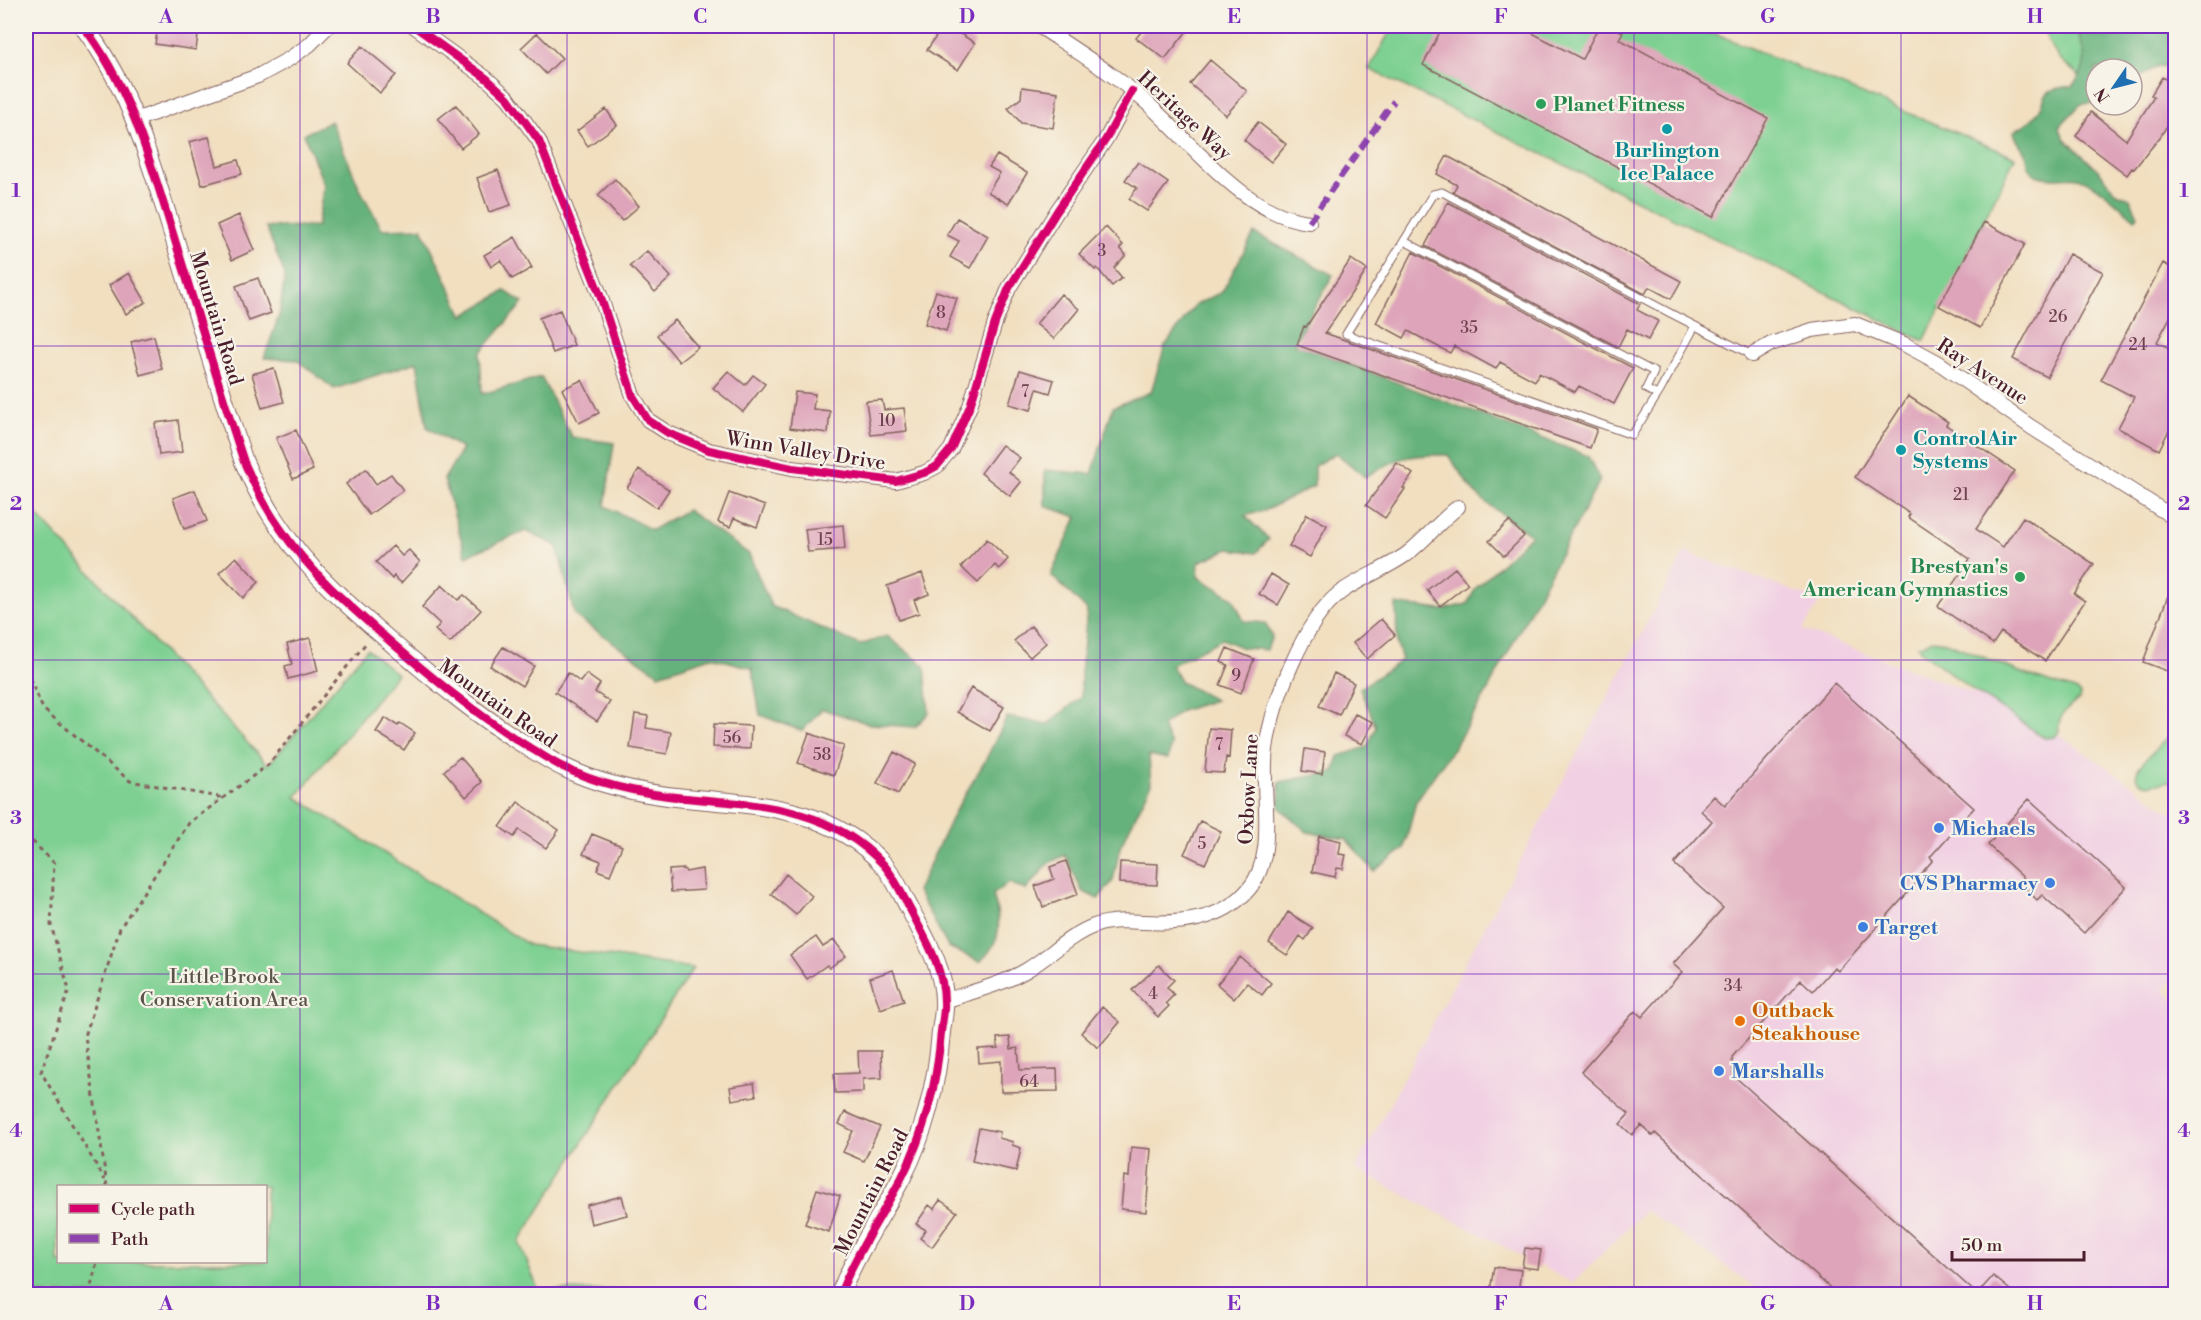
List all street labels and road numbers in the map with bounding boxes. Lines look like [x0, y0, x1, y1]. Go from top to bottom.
street label: Heritage Way [1132, 66, 1237, 166]
street label: Mountain Road [183, 248, 248, 389]
street label: Ray Avenue [1932, 333, 2033, 411]
street label: Winn Valley Drive [723, 426, 887, 476]
street label: Mountain Road [433, 654, 562, 755]
street label: Oxbow Lane [1234, 733, 1265, 845]
street label: Mountain Road [830, 1125, 915, 1260]

